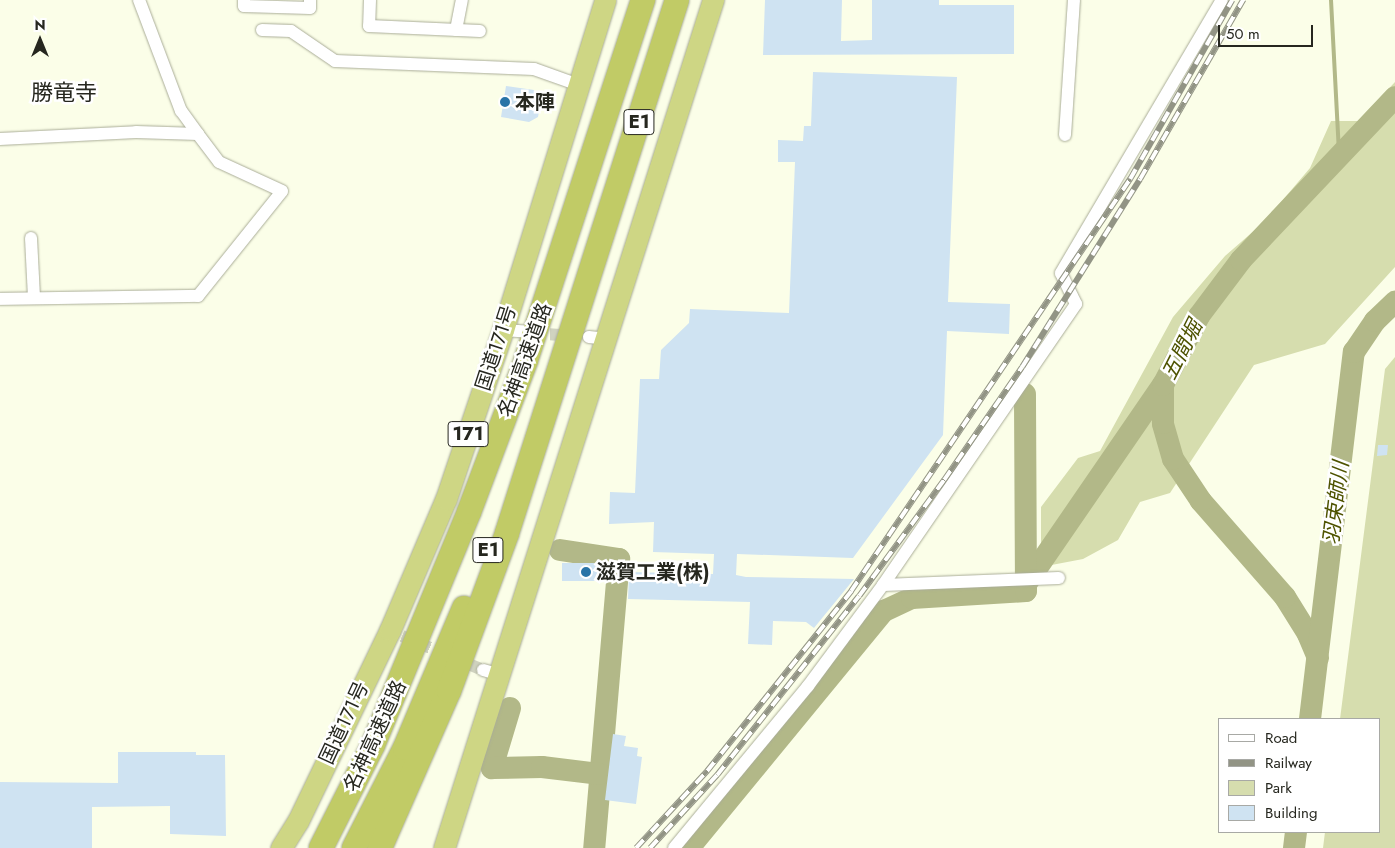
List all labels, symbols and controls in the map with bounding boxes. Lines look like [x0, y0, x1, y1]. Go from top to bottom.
north arrow [15, 15, 65, 65]
text: N [34, 15, 46, 35]
scale bar [1220, 15, 1315, 47]
text: 50 m [1226, 23, 1260, 45]
district label: 勝竜寺 [31, 80, 97, 106]
place label: 本陣 [515, 90, 555, 114]
marker: 本陣 [499, 96, 511, 108]
road number: E1 [623, 105, 655, 138]
street label: 名神高速道路 [493, 300, 557, 420]
street label: 国道171号 [471, 302, 521, 394]
water label: 五間堀 [1156, 316, 1208, 384]
road number: 171 [447, 418, 489, 450]
water label: 羽束師川 [1318, 460, 1354, 546]
road number: E1 [472, 534, 504, 566]
place label: 滋賀工業(株) [596, 560, 710, 584]
marker: 滋賀工業(株) [580, 566, 592, 578]
street label: 名神高速道路 [339, 677, 411, 795]
street label: 国道171号 [314, 678, 374, 768]
legend [1218, 718, 1380, 833]
text: Road [1265, 727, 1297, 749]
text: Railway [1265, 752, 1312, 774]
text: Park [1265, 777, 1292, 799]
text: Building [1265, 802, 1317, 824]

